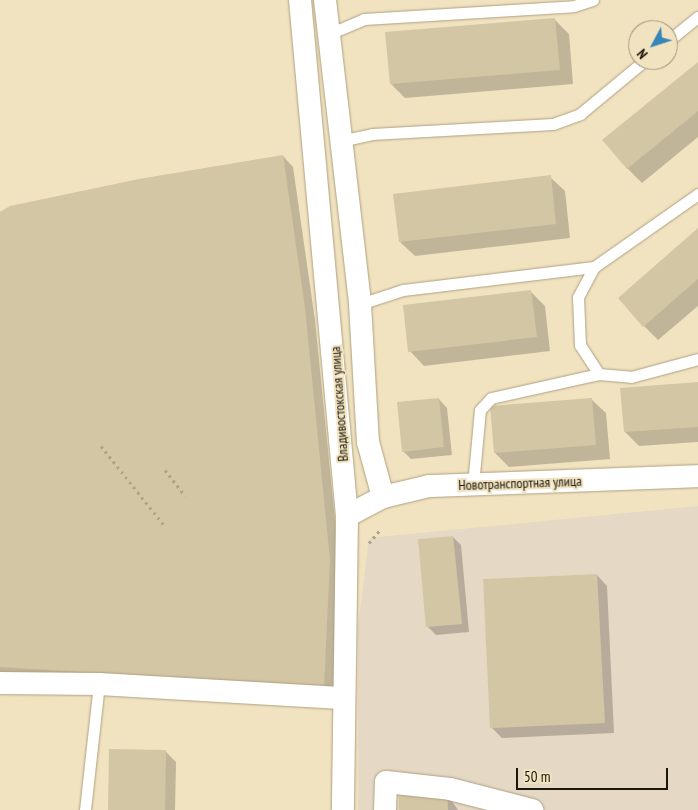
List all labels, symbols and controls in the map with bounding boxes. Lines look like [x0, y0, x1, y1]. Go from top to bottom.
north arrow [628, 20, 678, 70]
text: N [633, 45, 652, 63]
street label: Владивостокская улица [327, 346, 351, 462]
street label: Новотранспортная улица [458, 472, 582, 494]
scale bar [518, 758, 670, 790]
text: 50 m [524, 767, 550, 786]

